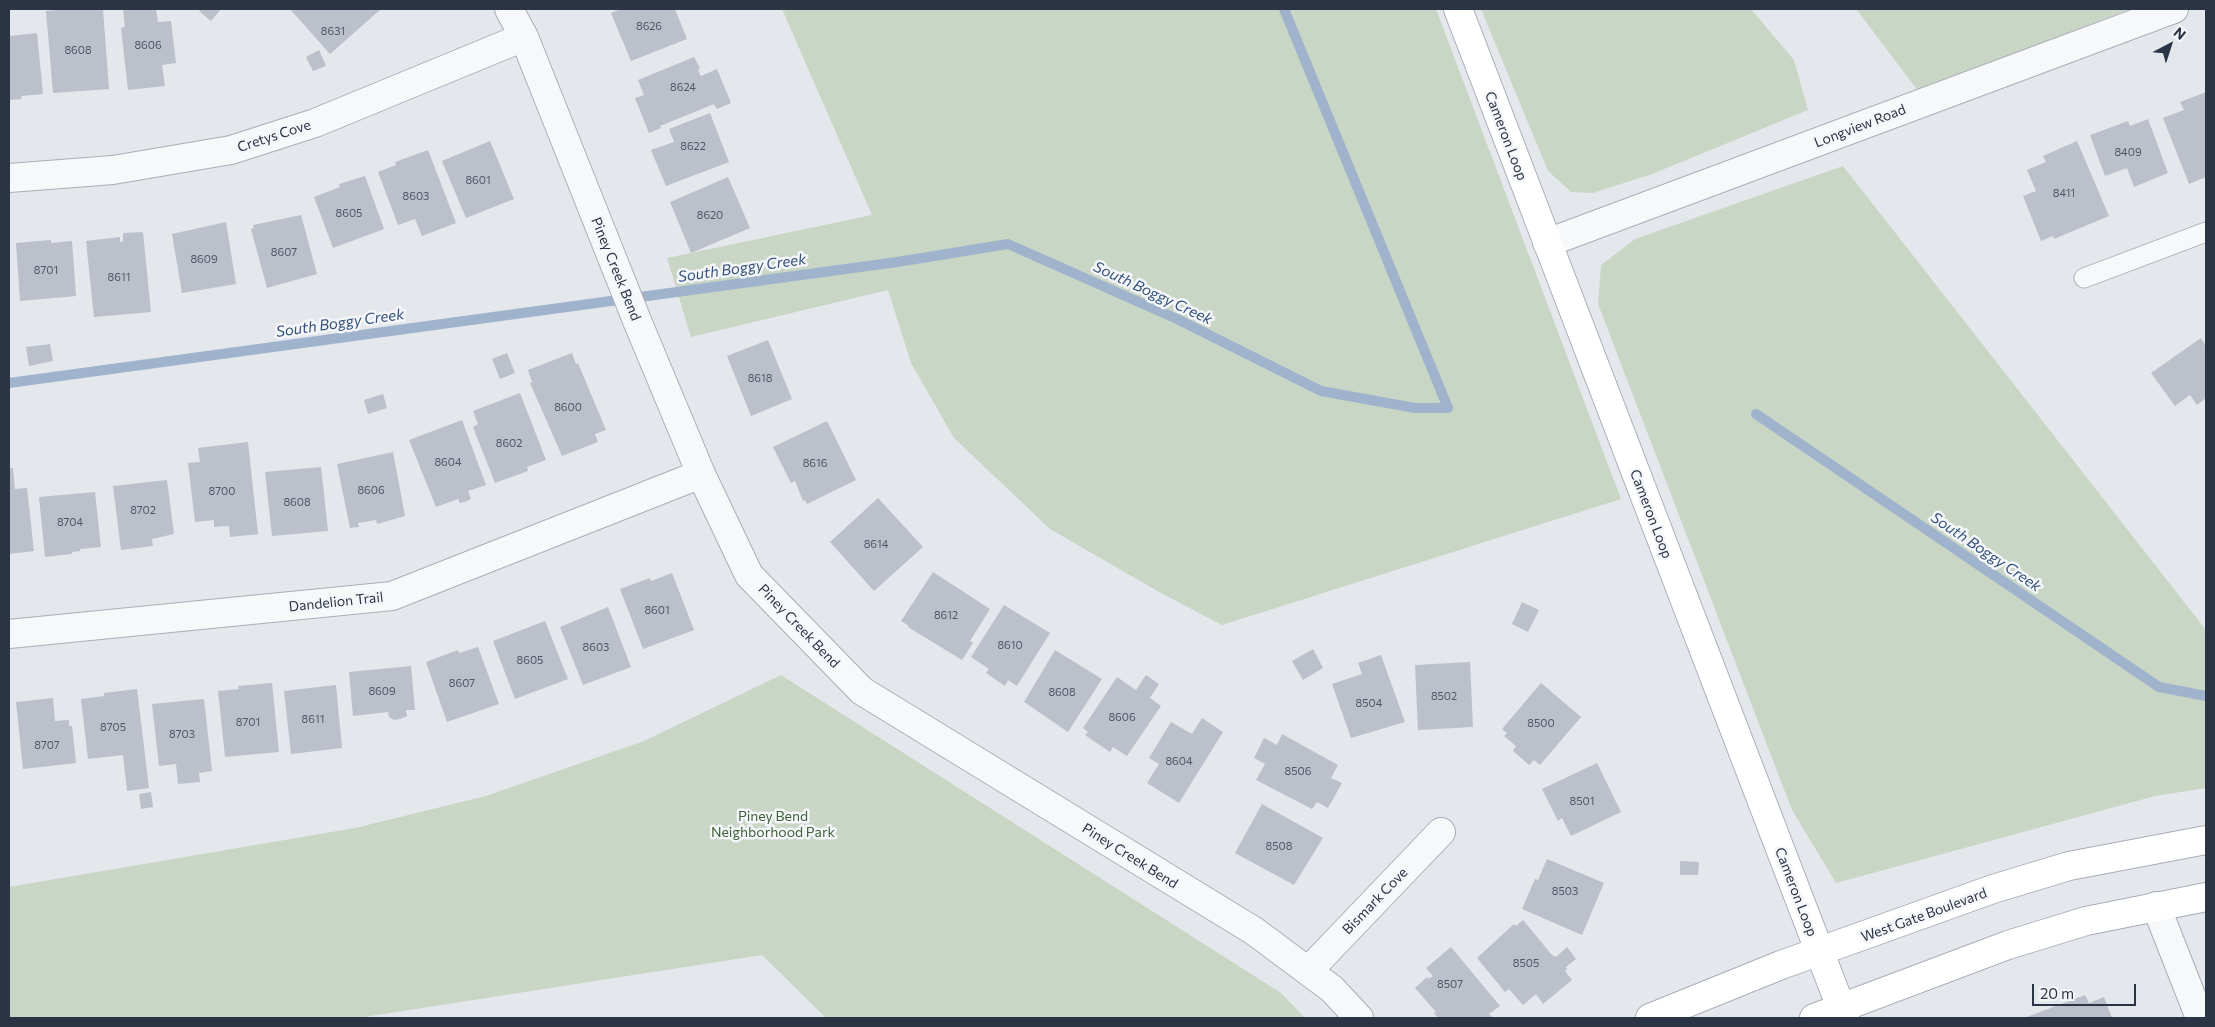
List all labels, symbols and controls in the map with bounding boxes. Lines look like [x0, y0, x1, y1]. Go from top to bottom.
house number: 8626 [636, 19, 662, 33]
north arrow [2145, 20, 2195, 70]
text: N [2170, 23, 2189, 43]
house number: 8631 [321, 24, 345, 38]
house number: 8606 [134, 38, 162, 52]
house number: 8608 [64, 43, 92, 57]
house number: 8624 [670, 80, 696, 94]
street label: Cameron Loop [1481, 89, 1531, 183]
street label: Longview Road [1812, 101, 1908, 151]
street label: Cretys Cove [235, 116, 313, 156]
house number: 8622 [680, 139, 706, 153]
house number: 8409 [2114, 145, 2142, 159]
house number: 8601 [465, 173, 491, 187]
house number: 8411 [2053, 186, 2075, 200]
house number: 8603 [403, 189, 429, 203]
house number: 8605 [336, 206, 362, 220]
house number: 8620 [697, 208, 723, 222]
street label: Piney Creek Bend [588, 215, 644, 323]
house number: 8607 [271, 245, 297, 259]
water label: South Boggy Creek [677, 250, 807, 286]
house number: 8609 [190, 252, 218, 266]
water label: South Boggy Creek [1091, 258, 1215, 328]
house number: 8701 [34, 263, 58, 277]
house number: 8611 [108, 270, 130, 284]
water label: South Boggy Creek [275, 305, 405, 341]
house number: 8618 [748, 371, 772, 385]
house number: 8600 [554, 400, 582, 414]
house number: 8602 [496, 436, 522, 450]
house number: 8604 [434, 455, 462, 469]
house number: 8616 [803, 456, 827, 470]
street label: Cameron Loop [1626, 467, 1676, 561]
house number: 8606 [357, 483, 385, 497]
house number: 8700 [209, 484, 235, 498]
house number: 8608 [283, 495, 311, 509]
house number: 8702 [130, 503, 156, 517]
water label: South Boggy Creek [1927, 508, 2045, 596]
house number: 8704 [57, 515, 83, 529]
house number: 8614 [864, 537, 888, 551]
street label: Piney Creek Bend [755, 581, 843, 671]
street label: Dandelion Trail [288, 589, 384, 615]
house number: 8601 [644, 603, 670, 617]
house number: 8612 [934, 608, 958, 622]
house number: 8610 [997, 638, 1023, 652]
house number: 8603 [583, 640, 609, 654]
house number: 8605 [517, 653, 543, 667]
house number: 8607 [449, 676, 475, 690]
house number: 8609 [368, 684, 396, 698]
house number: 8608 [1048, 685, 1076, 699]
house number: 8502 [1431, 689, 1457, 703]
house number: 8504 [1356, 696, 1382, 710]
house number: 8606 [1108, 710, 1136, 724]
house number: 8611 [302, 712, 324, 726]
house number: 8701 [236, 715, 260, 729]
house number: 8500 [1527, 716, 1555, 730]
house number: 8705 [100, 720, 126, 734]
house number: 8703 [169, 727, 195, 741]
house number: 8707 [34, 738, 60, 752]
house number: 8604 [1165, 754, 1193, 768]
house number: 8506 [1285, 764, 1311, 778]
house number: 8501 [1570, 794, 1594, 808]
park label: Piney Bend Neighborhood Park [711, 808, 835, 840]
street label: Piney Creek Bend [1079, 820, 1181, 892]
house number: 8508 [1266, 839, 1292, 853]
street label: Cameron Loop [1771, 845, 1821, 939]
street label: Bismark Cove [1339, 864, 1411, 938]
house number: 8503 [1552, 884, 1578, 898]
street label: West Gate Boulevard [1859, 884, 1989, 946]
house number: 8505 [1513, 956, 1539, 970]
scale bar [2035, 974, 2139, 1006]
house number: 8507 [1437, 977, 1463, 991]
text: 20 m [2040, 984, 2074, 1002]

